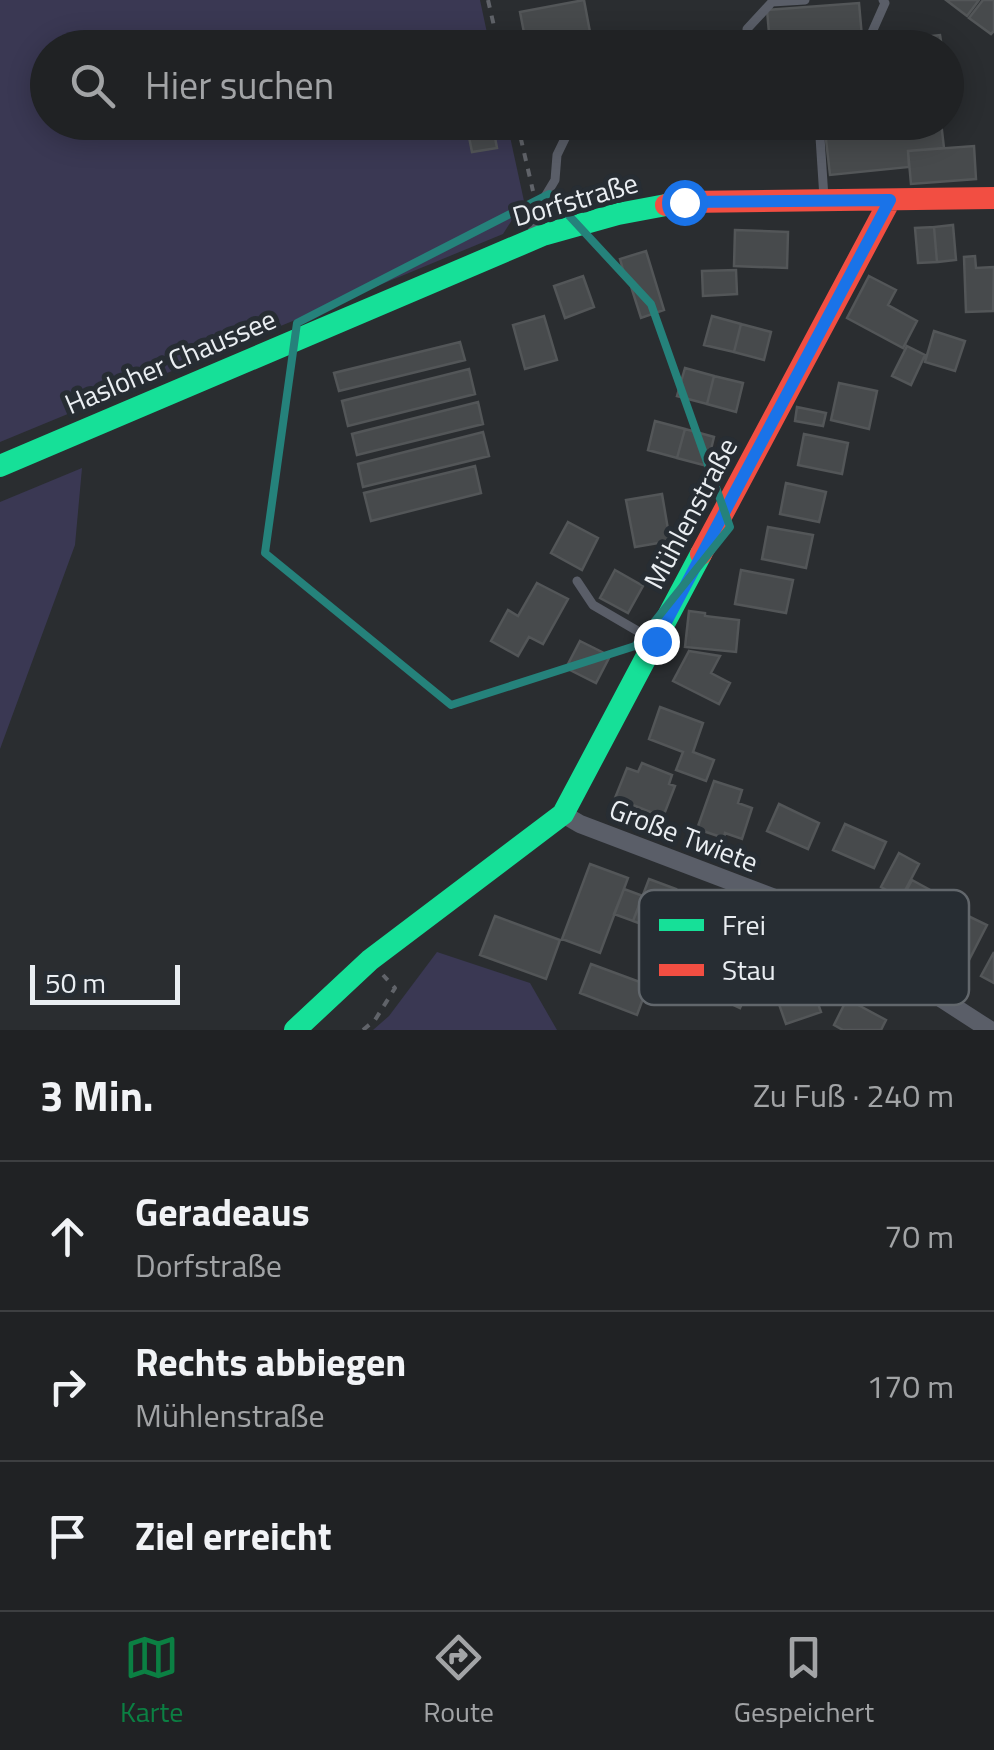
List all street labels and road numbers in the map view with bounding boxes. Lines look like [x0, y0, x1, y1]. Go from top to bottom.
street label: Dorfstraße [507, 161, 643, 237]
street label: Hasloher Chaussee [58, 297, 282, 425]
street label: Mühlenstraße [632, 430, 748, 596]
street label: Große Twiete [603, 787, 765, 883]

